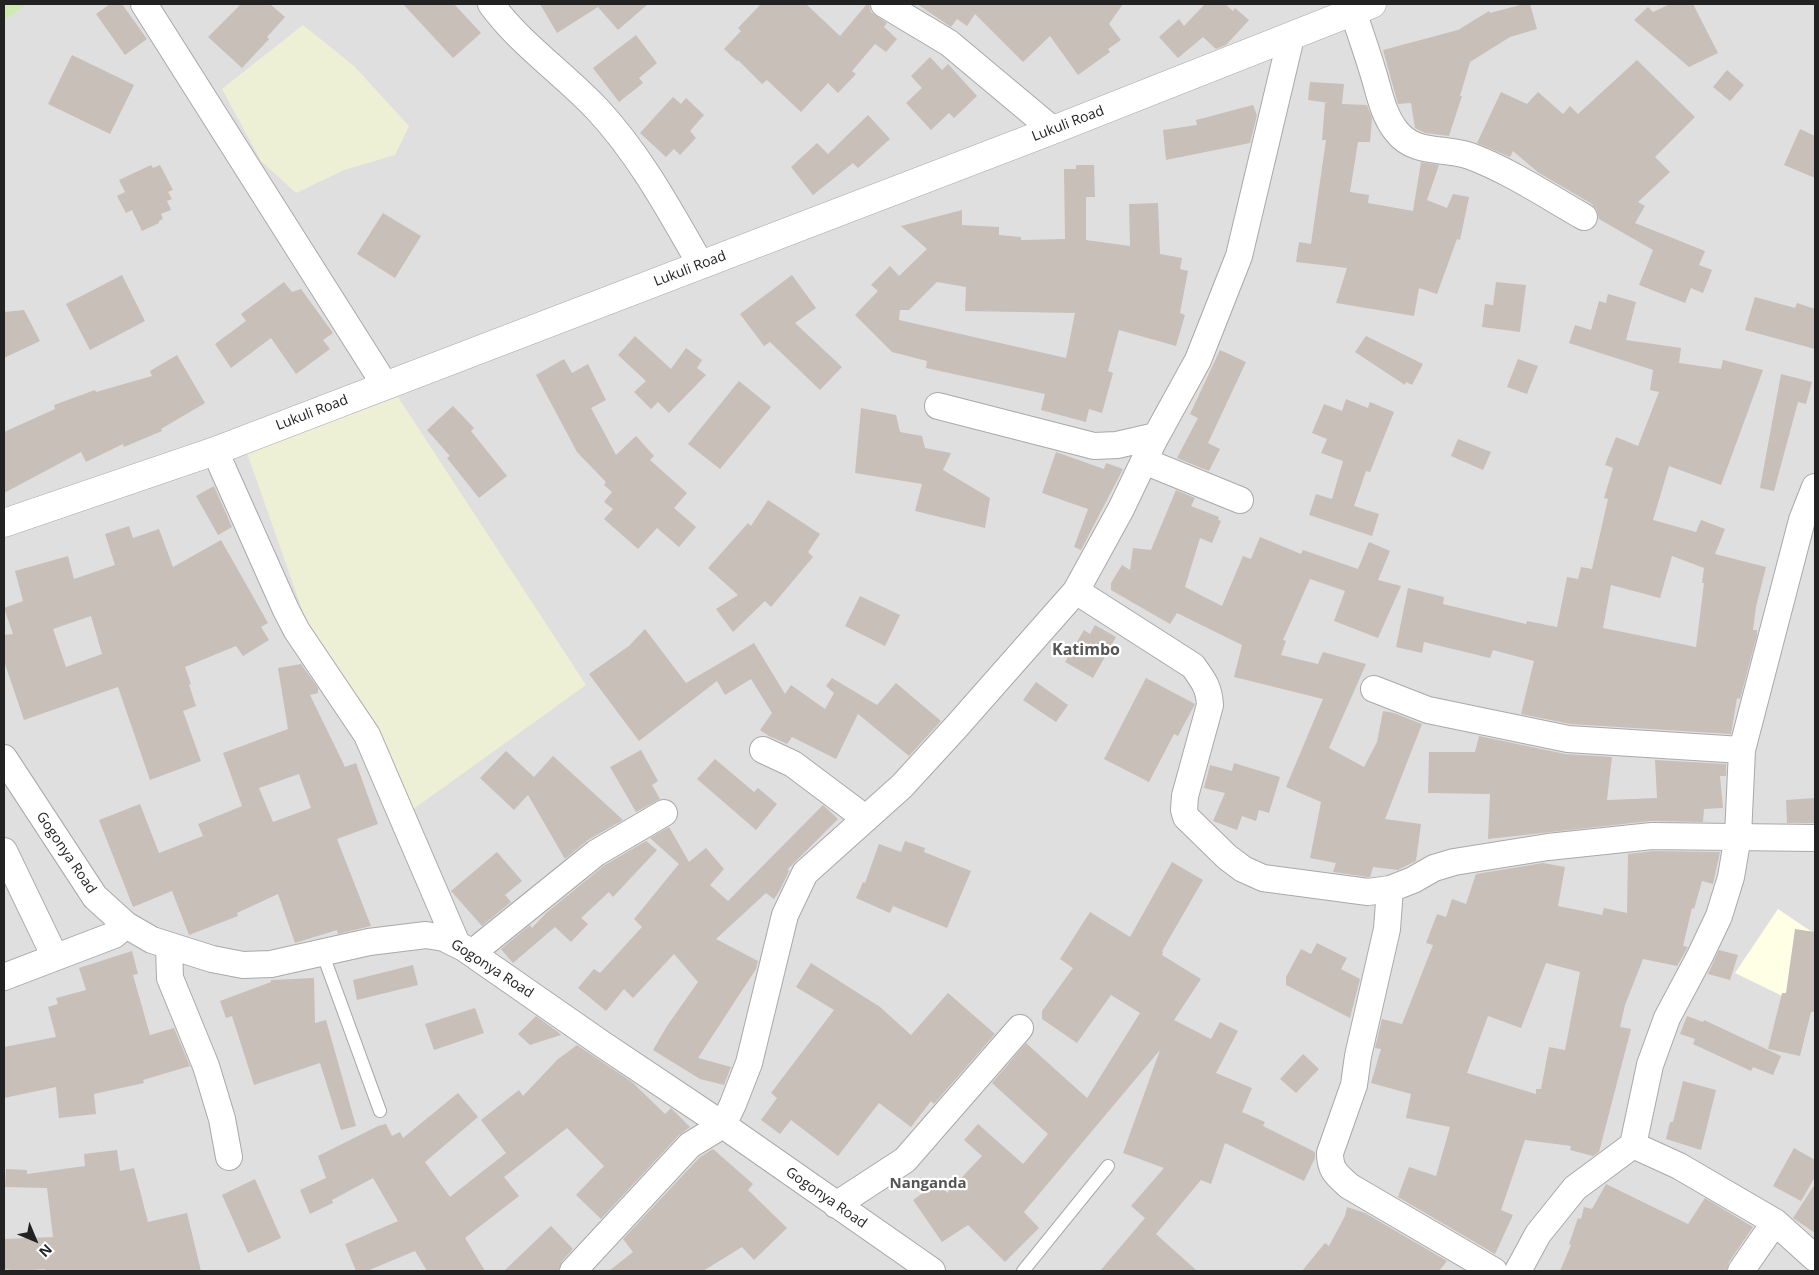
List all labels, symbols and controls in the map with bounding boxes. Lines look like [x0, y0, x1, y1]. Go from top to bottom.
street label: Lukuli Road [1030, 103, 1106, 145]
street label: Lukuli Road [652, 248, 728, 290]
street label: Lukuli Road [274, 392, 350, 434]
district label: Katimbo [1052, 640, 1120, 660]
street label: Gogonya Road [32, 809, 100, 897]
street label: Gogonya Road [448, 936, 536, 1002]
street label: Gogonya Road [782, 1164, 870, 1232]
district label: Nanganda [889, 1175, 967, 1193]
north arrow [10, 1215, 60, 1265]
text: N [35, 1240, 57, 1262]

